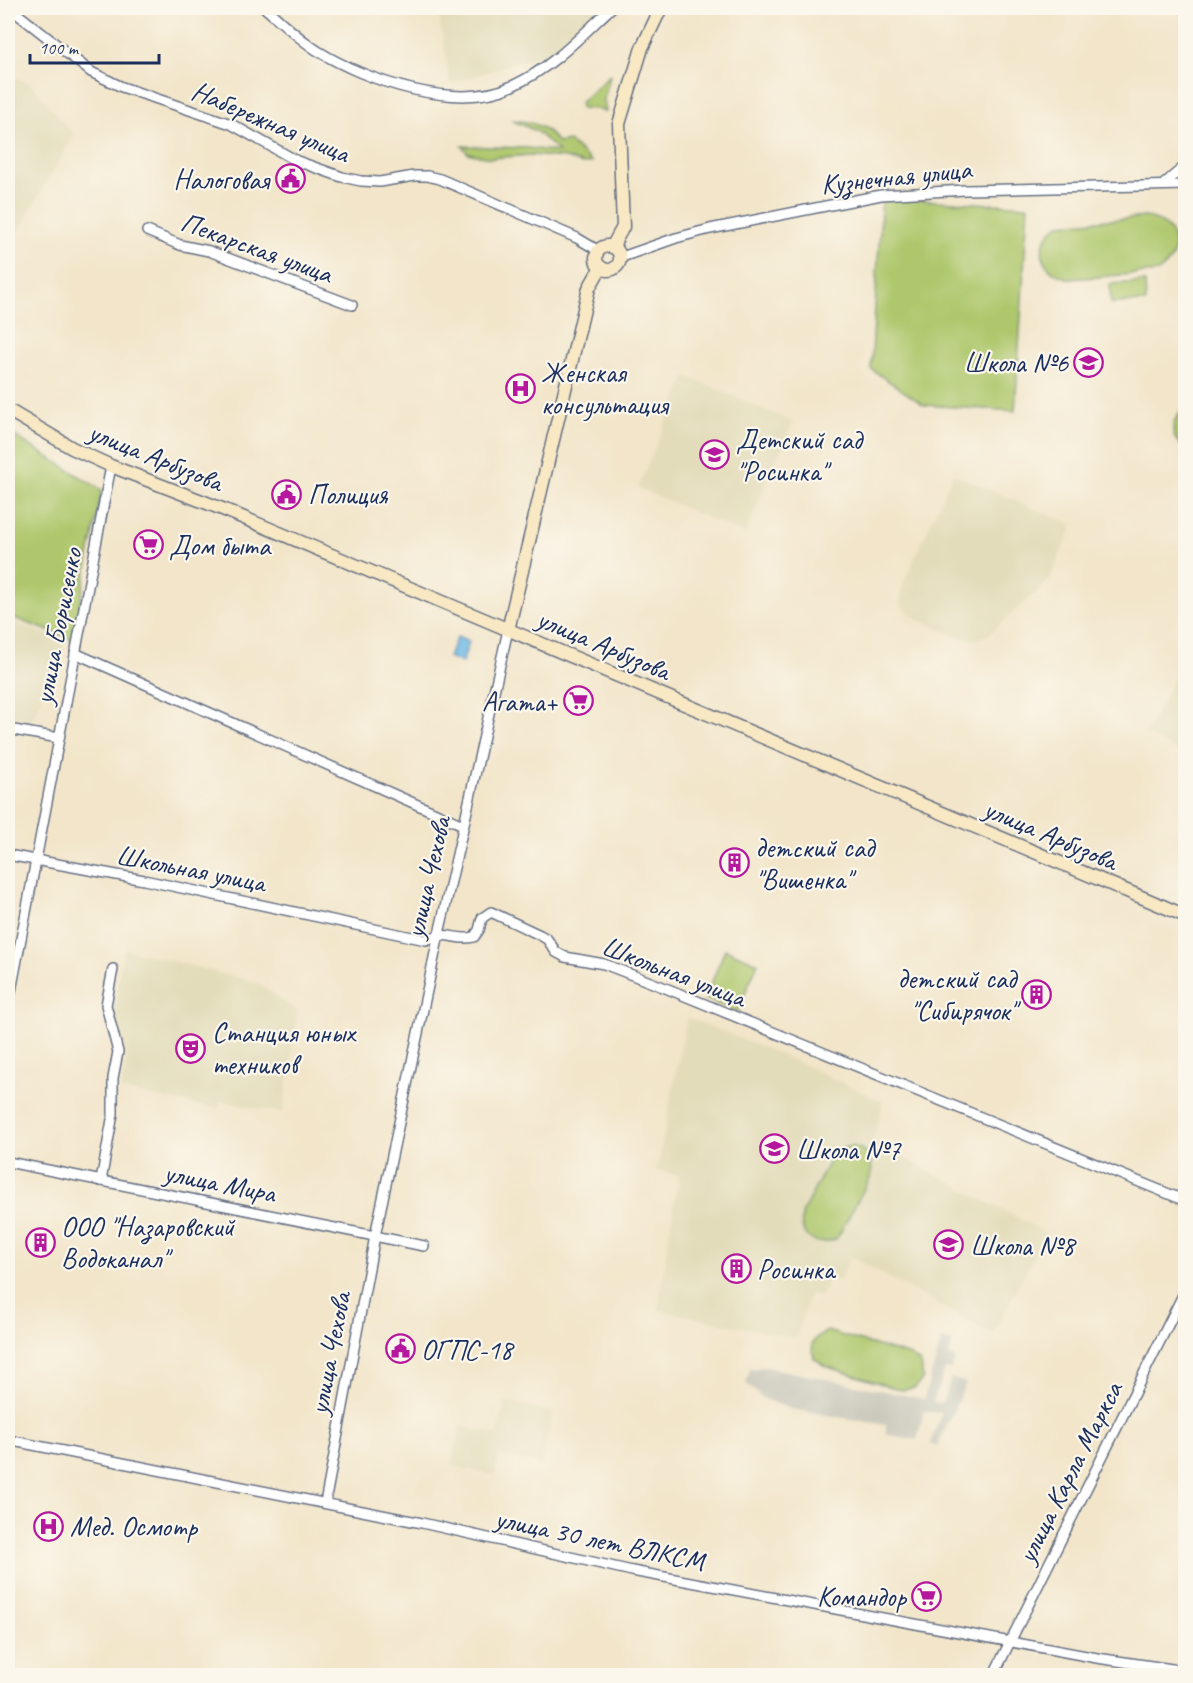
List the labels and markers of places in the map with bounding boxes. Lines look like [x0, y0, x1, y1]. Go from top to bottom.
place label: Налоговая [173, 162, 271, 197]
public building icon: Налоговая [274, 163, 306, 195]
place label: Школа №6 [964, 345, 1069, 380]
school or university icon: Школа №6 [1073, 346, 1105, 378]
place label: Женская консультация [541, 355, 670, 422]
hospital icon: Женская консультация [504, 372, 536, 404]
place label: Детский сад "Росинка" [736, 422, 865, 489]
school or university icon: Детский сад "Росинка" [699, 439, 731, 471]
place label: Полиция [308, 477, 388, 512]
public building icon: Полиция [271, 478, 303, 510]
place label: Дом быта [169, 528, 272, 563]
supermarket icon: Дом быта [132, 529, 164, 561]
place label: Агата+ [482, 684, 559, 719]
supermarket icon: Агата+ [562, 685, 594, 717]
place label: детский сад "Вишенка" [755, 830, 877, 897]
building icon: детский сад "Вишенка" [718, 847, 750, 879]
place label: детский сад "Сибирячок" [897, 961, 1021, 1028]
building icon: детский сад "Сибирячок" [1021, 978, 1053, 1010]
place label: Станция юных техников [212, 1015, 357, 1082]
theatre icon: Станция юных техников [175, 1032, 207, 1064]
place label: Школа №7 [796, 1132, 902, 1167]
school or university icon: Школа №7 [759, 1133, 791, 1165]
place label: ООО "Назаровский Водоканал" [61, 1209, 236, 1276]
building icon: ООО "Назаровский Водоканал" [24, 1226, 56, 1258]
place label: Школа №8 [970, 1228, 1077, 1263]
school or university icon: Школа №8 [933, 1229, 965, 1261]
place label: Росинка [757, 1252, 837, 1287]
building icon: Росинка [720, 1253, 752, 1285]
place label: ОГПС-18 [421, 1332, 515, 1367]
public building icon: ОГПС-18 [384, 1333, 416, 1365]
place label: Мед. Осмотр [70, 1509, 199, 1544]
hospital icon: Мед. Осмотр [33, 1510, 65, 1542]
place label: Командор [817, 1579, 907, 1614]
supermarket icon: Командор [911, 1580, 943, 1612]

